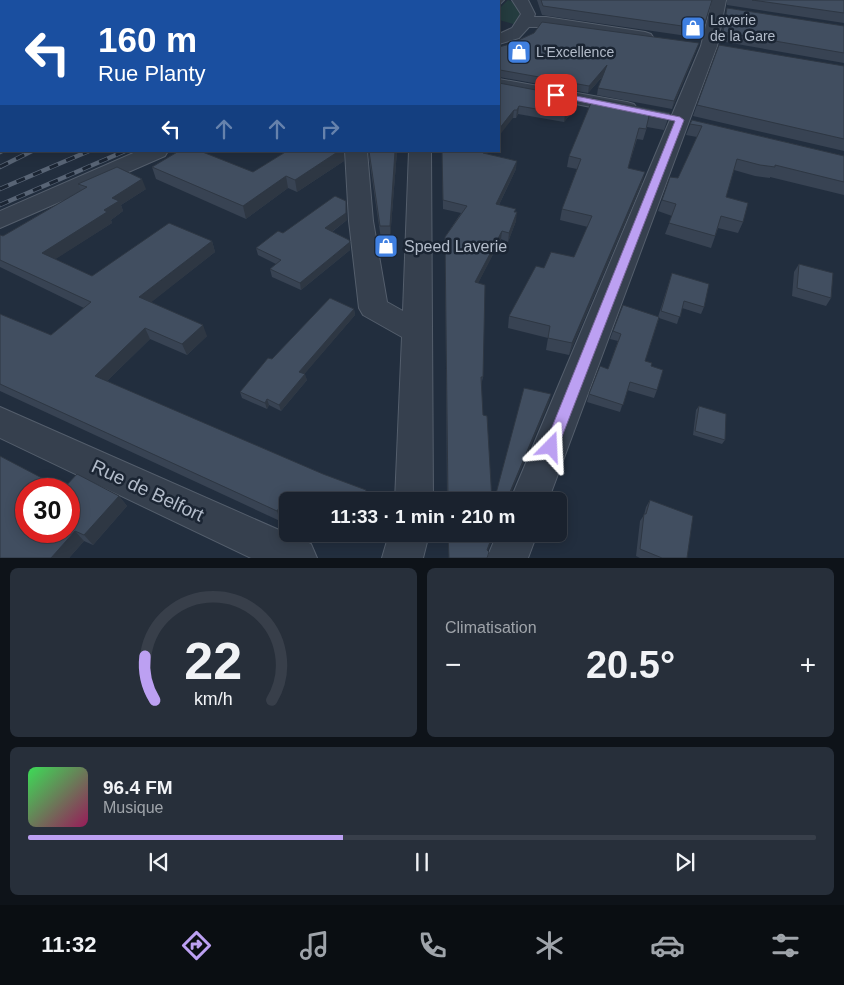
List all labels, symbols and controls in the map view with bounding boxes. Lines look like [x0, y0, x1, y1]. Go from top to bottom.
place label: Laverie de la Gare [710, 12, 776, 44]
shop icon: Laverie de la Gare [680, 15, 706, 41]
icon: left [15, 20, 80, 85]
text: 160 m [98, 20, 197, 59]
shop icon: L'Excellence [506, 39, 532, 65]
place label: L'Excellence [536, 44, 614, 60]
text: Rue Planty [98, 61, 206, 86]
pin [535, 74, 577, 116]
icon: arrive [542, 81, 570, 109]
icon: left [157, 115, 185, 143]
icon: ahead [210, 115, 238, 143]
icon: ahead [263, 115, 291, 143]
icon: right [316, 115, 344, 143]
shop icon: Speed Laverie [373, 233, 399, 259]
place label: Speed Laverie [404, 238, 507, 255]
position arrow [524, 420, 576, 472]
street label: Rue de Belfort [88, 455, 208, 526]
speed limit sign: 30 [15, 478, 80, 543]
text: 11:33 · 1 min · 210 m [331, 506, 515, 527]
text: Climatisation [445, 619, 537, 636]
text: 22 [185, 632, 242, 690]
text: 20.5° [586, 644, 675, 686]
text: − [445, 649, 461, 680]
text: + [800, 649, 816, 680]
text: km/h [194, 689, 233, 709]
text: 96.4 FM [103, 777, 173, 798]
text: Musique [103, 799, 163, 816]
icon: previous [145, 848, 173, 876]
icon: pause [408, 848, 436, 876]
icon: next [671, 848, 699, 876]
icon: directions [179, 928, 214, 963]
icon: music [297, 928, 332, 963]
icon: phone [415, 928, 450, 963]
icon: climate [532, 928, 567, 963]
icon: car [650, 928, 685, 963]
icon: filters [768, 928, 803, 963]
text: 11:32 [41, 932, 96, 957]

